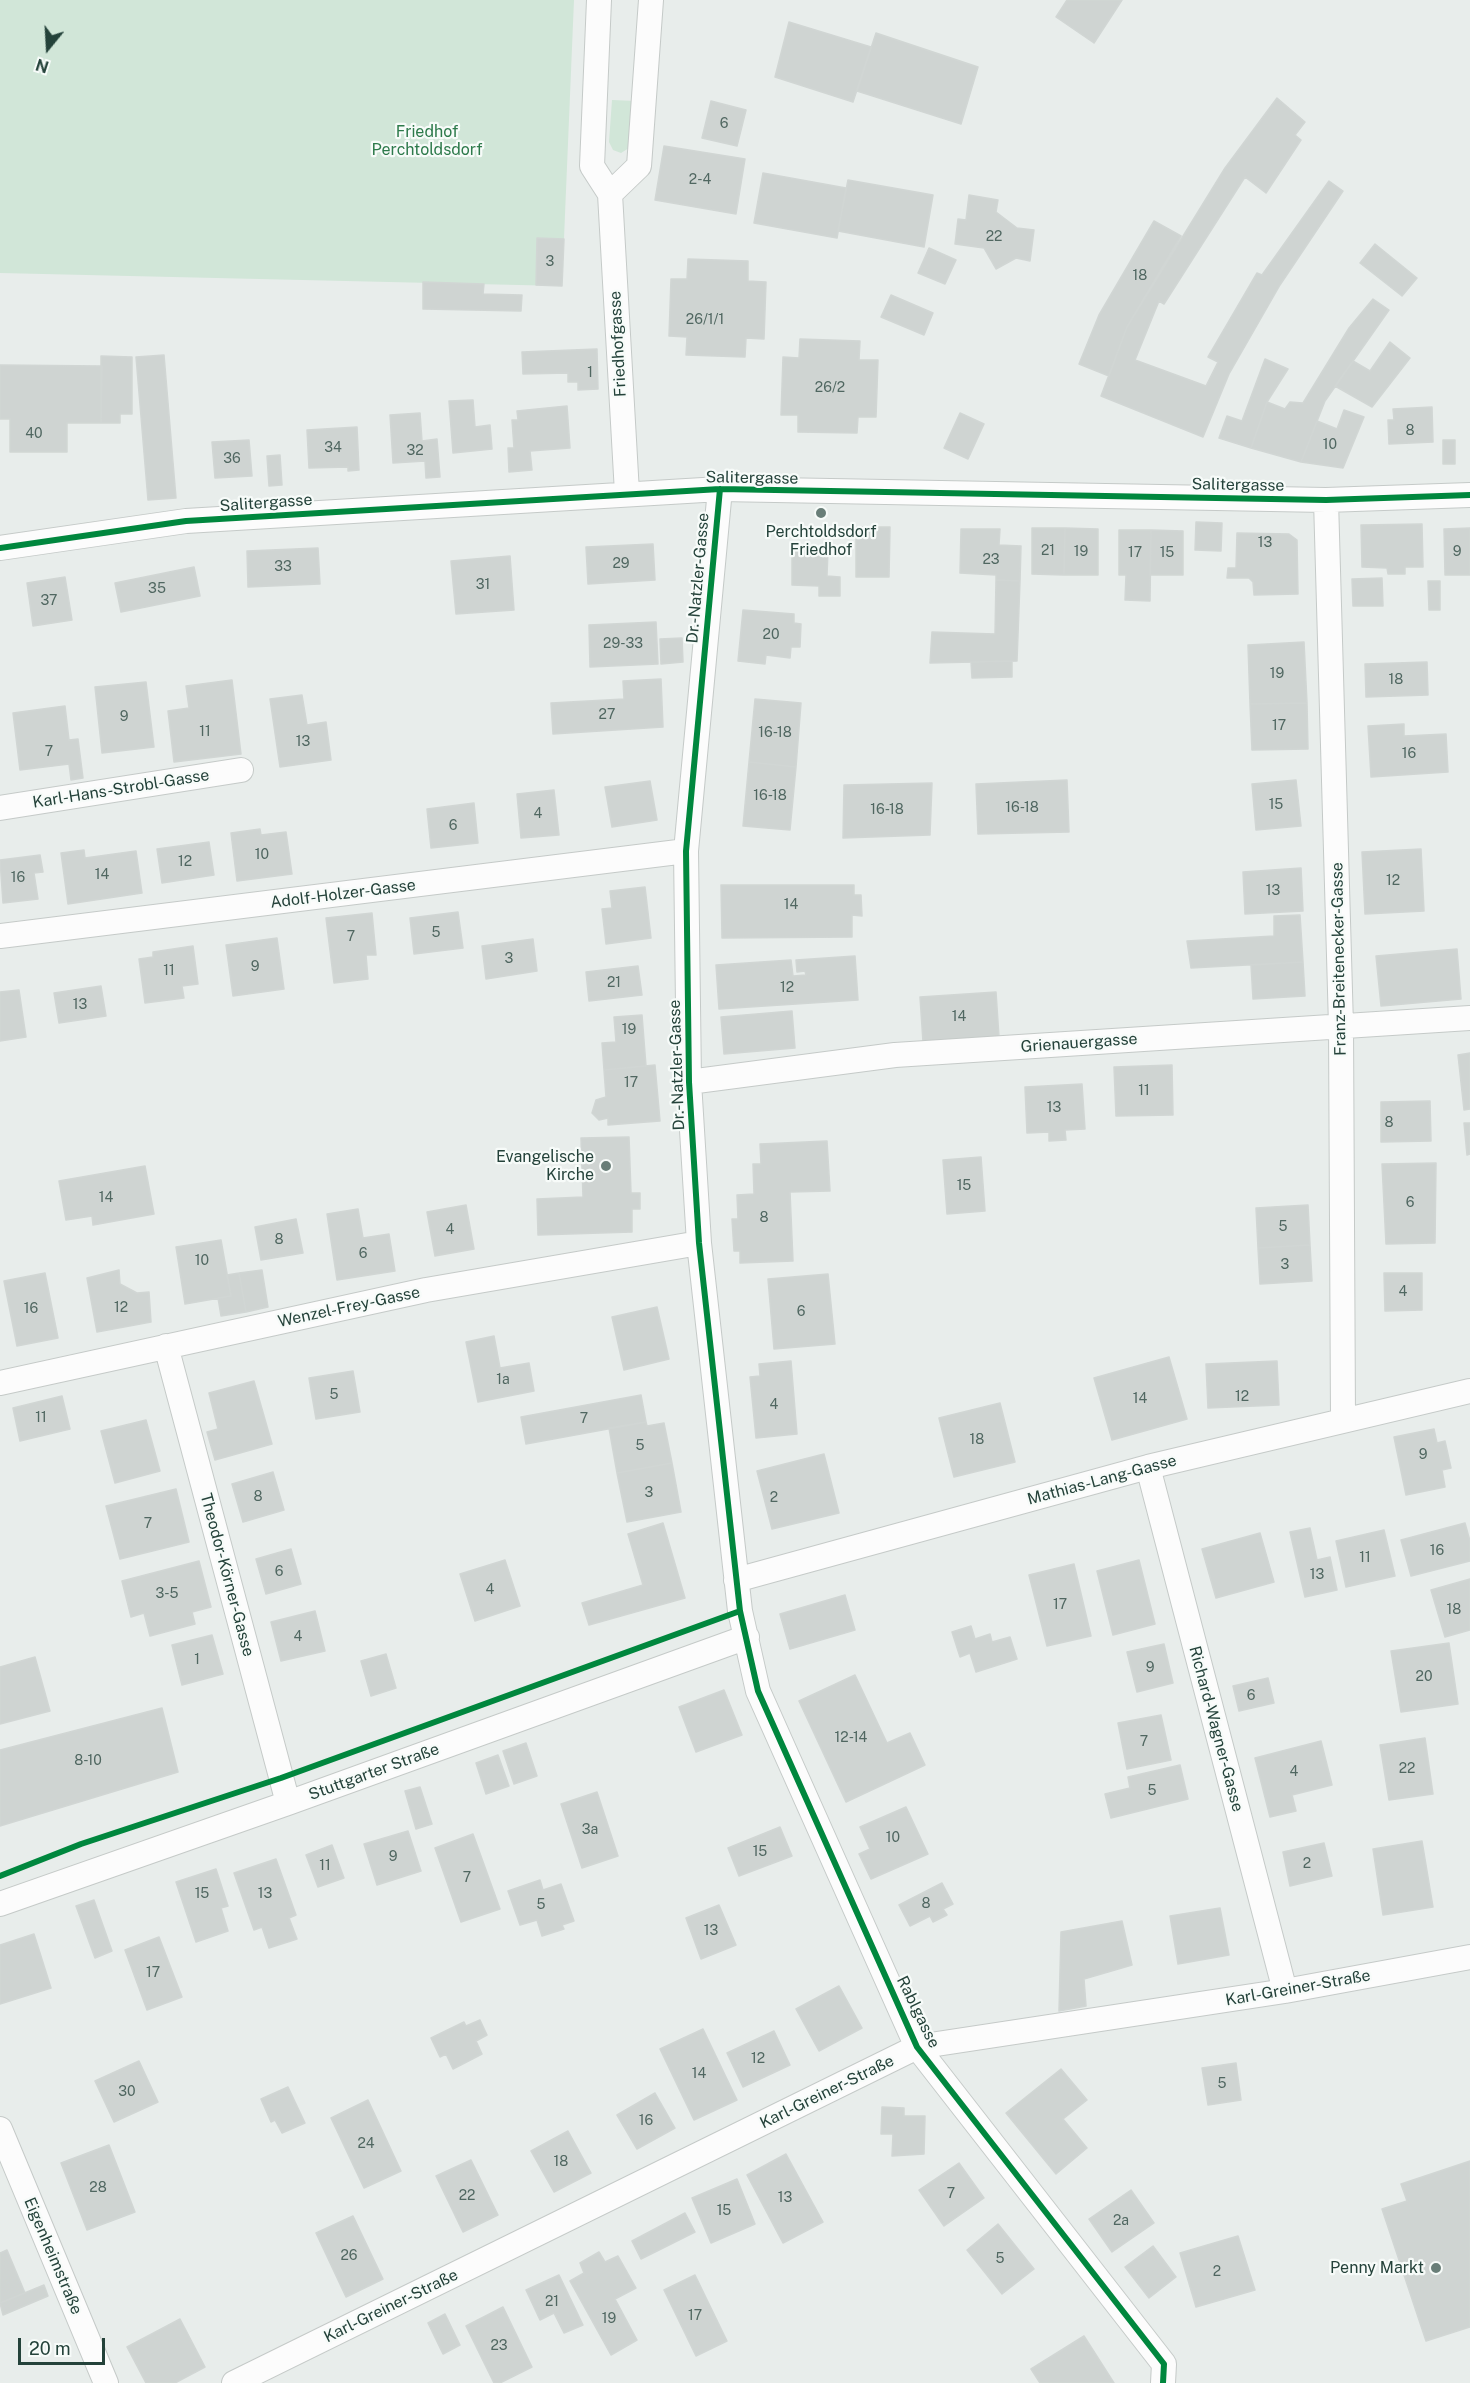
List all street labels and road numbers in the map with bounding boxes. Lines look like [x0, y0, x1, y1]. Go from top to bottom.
street label: Friedhofgasse [606, 290, 630, 398]
street label: Salitergasse [705, 468, 799, 488]
street label: Salitergasse [1191, 475, 1285, 495]
street label: Salitergasse [219, 490, 313, 516]
street label: Dr.-Natzler-Gasse [683, 512, 713, 644]
street label: Karl-Hans-Strobl-Gasse [31, 766, 211, 812]
street label: Franz-Breitenecker-Gasse [1328, 862, 1350, 1056]
street label: Adolf-Holzer-Gasse [269, 876, 417, 912]
street label: Dr.-Natzler-Gasse [665, 999, 689, 1131]
street label: Grienauergasse [1020, 1029, 1138, 1057]
street label: Wenzel-Frey-Gasse [276, 1283, 422, 1331]
street label: Mathias-Lang-Gasse [1025, 1451, 1179, 1509]
street label: Theodor-Körner-Gasse [196, 1491, 258, 1659]
street label: Richard-Wagner-Gasse [1185, 1644, 1247, 1814]
street label: Stuttgarter Straße [306, 1739, 442, 1805]
street label: Karl-Greiner-Straße [1224, 1966, 1372, 2010]
street label: Rablgasse [892, 1973, 944, 2051]
street label: Karl-Greiner-Straße [757, 2051, 897, 2133]
street label: Eigenheimstraße [20, 2195, 86, 2317]
street label: Karl-Greiner-Straße [321, 2265, 461, 2347]

